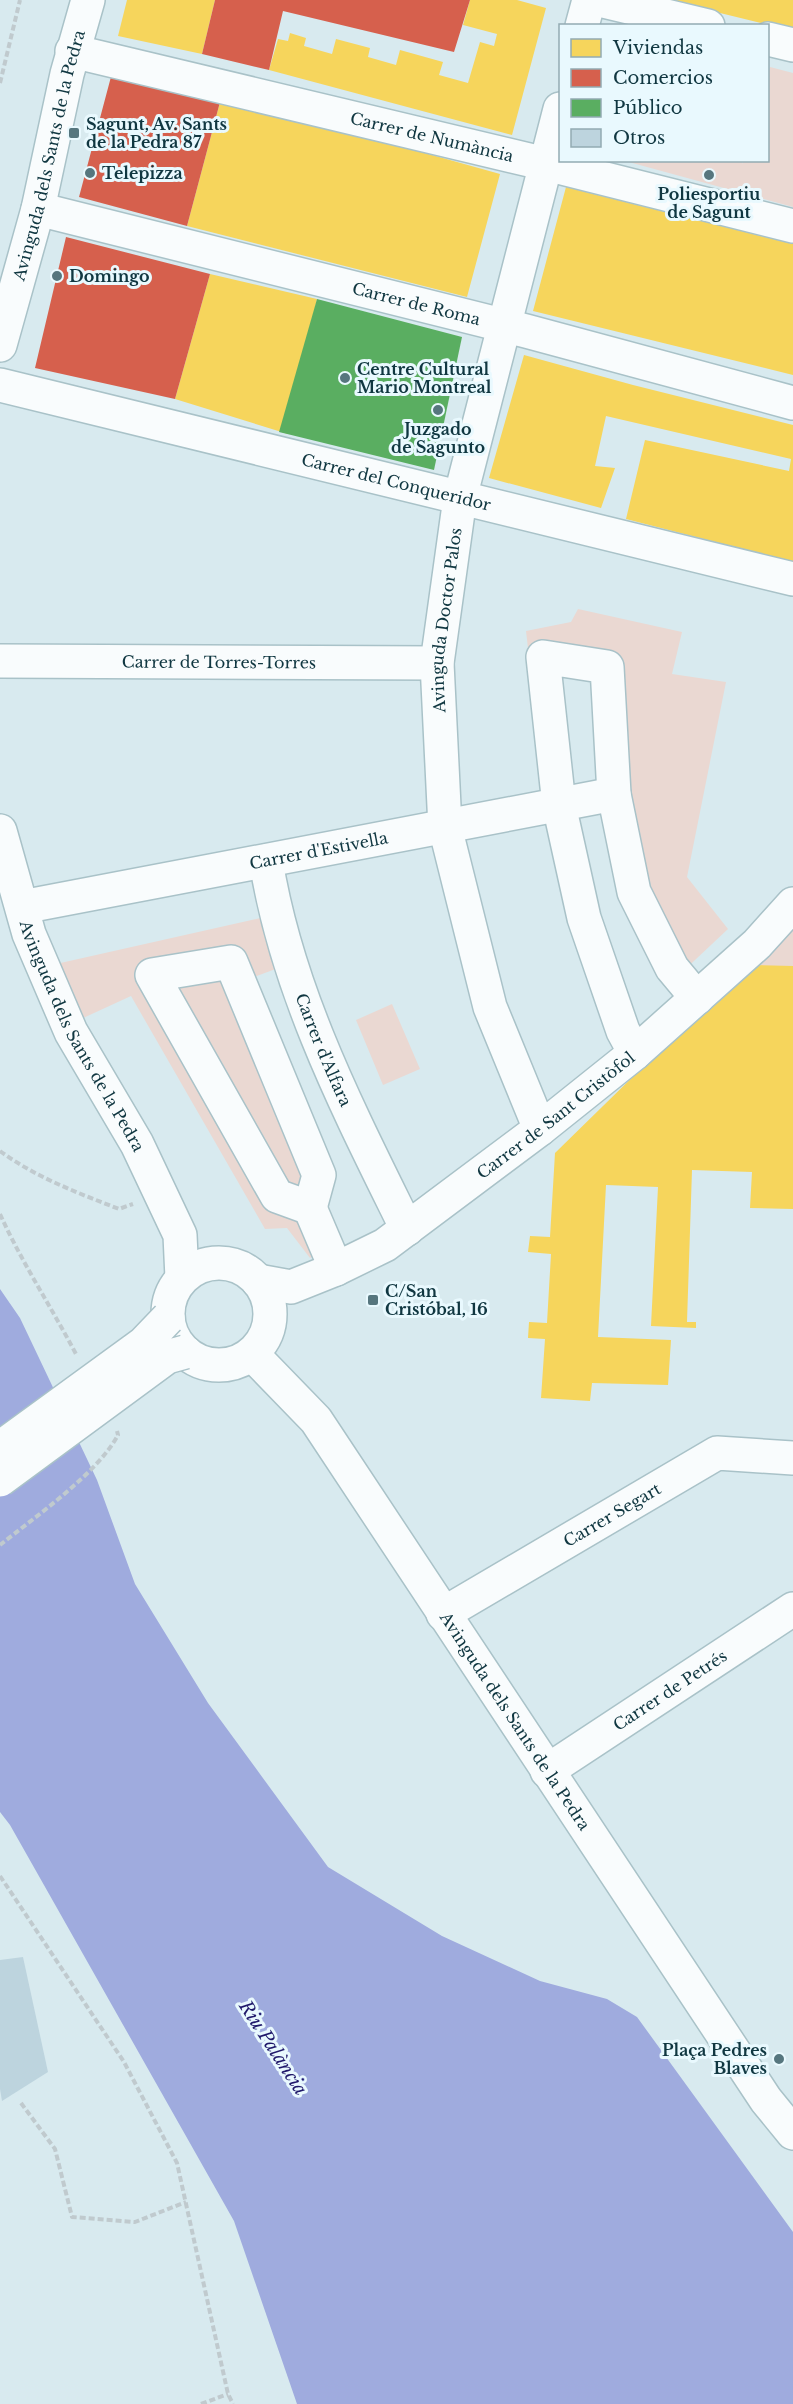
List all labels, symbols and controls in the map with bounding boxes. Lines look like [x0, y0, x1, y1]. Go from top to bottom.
legend [559, 24, 769, 162]
street label: Avinguda dels Sants de la Pedra [8, 27, 89, 284]
text: Viviendas [612, 37, 703, 59]
text: Comercios [613, 67, 713, 89]
text: Público [613, 97, 683, 119]
street label: Carrer de Numància [348, 108, 516, 166]
place label: Sagunt, Av. Sants de la Pedra 87 [86, 114, 227, 152]
marker: Sagunt, Av. Sants de la Pedra 87 [67, 126, 81, 140]
text: Otros [613, 127, 665, 149]
place label: Telepizza [102, 163, 183, 183]
marker: Telepizza [83, 166, 97, 180]
marker: Poliesportiu de Sagunt [702, 168, 716, 182]
place label: Poliesportiu de Sagunt [658, 184, 761, 222]
place label: Domingo [69, 266, 150, 286]
marker: Domingo [50, 269, 64, 283]
street label: Carrer de Roma [350, 278, 483, 329]
place label: Centre Cultural Mario Montreal [357, 359, 492, 397]
marker: Centre Cultural Mario Montreal [338, 371, 352, 385]
marker: Juzgado de Sagunto [431, 403, 445, 417]
place label: Juzgado de Sagunto [391, 419, 485, 457]
street label: Carrer del Conqueridor [300, 449, 493, 515]
street label: Avinguda Doctor Palos [427, 526, 466, 714]
street label: Carrer de Torres-Torres [122, 652, 316, 672]
street label: Carrer d'Estivella [248, 827, 390, 873]
street label: Avinguda dels Sants de la Pedra [15, 917, 149, 1155]
street label: Carrer d'Alfara [292, 991, 356, 1110]
street label: Carrer de Sant Cristòfol [473, 1047, 639, 1183]
place label: C/San Cristóbal, 16 [385, 1281, 488, 1319]
marker: C/San Cristóbal, 16 [366, 1293, 380, 1307]
street label: Carrer Segart [560, 1478, 664, 1551]
street label: Avinguda dels Sants de la Pedra [435, 1607, 595, 1834]
street label: Carrer de Petrés [609, 1645, 730, 1735]
water label: Riu Palància [234, 1996, 312, 2099]
place label: Plaça Pedres Blaves [662, 2040, 767, 2078]
marker: Plaça Pedres Blaves [772, 2052, 786, 2066]

